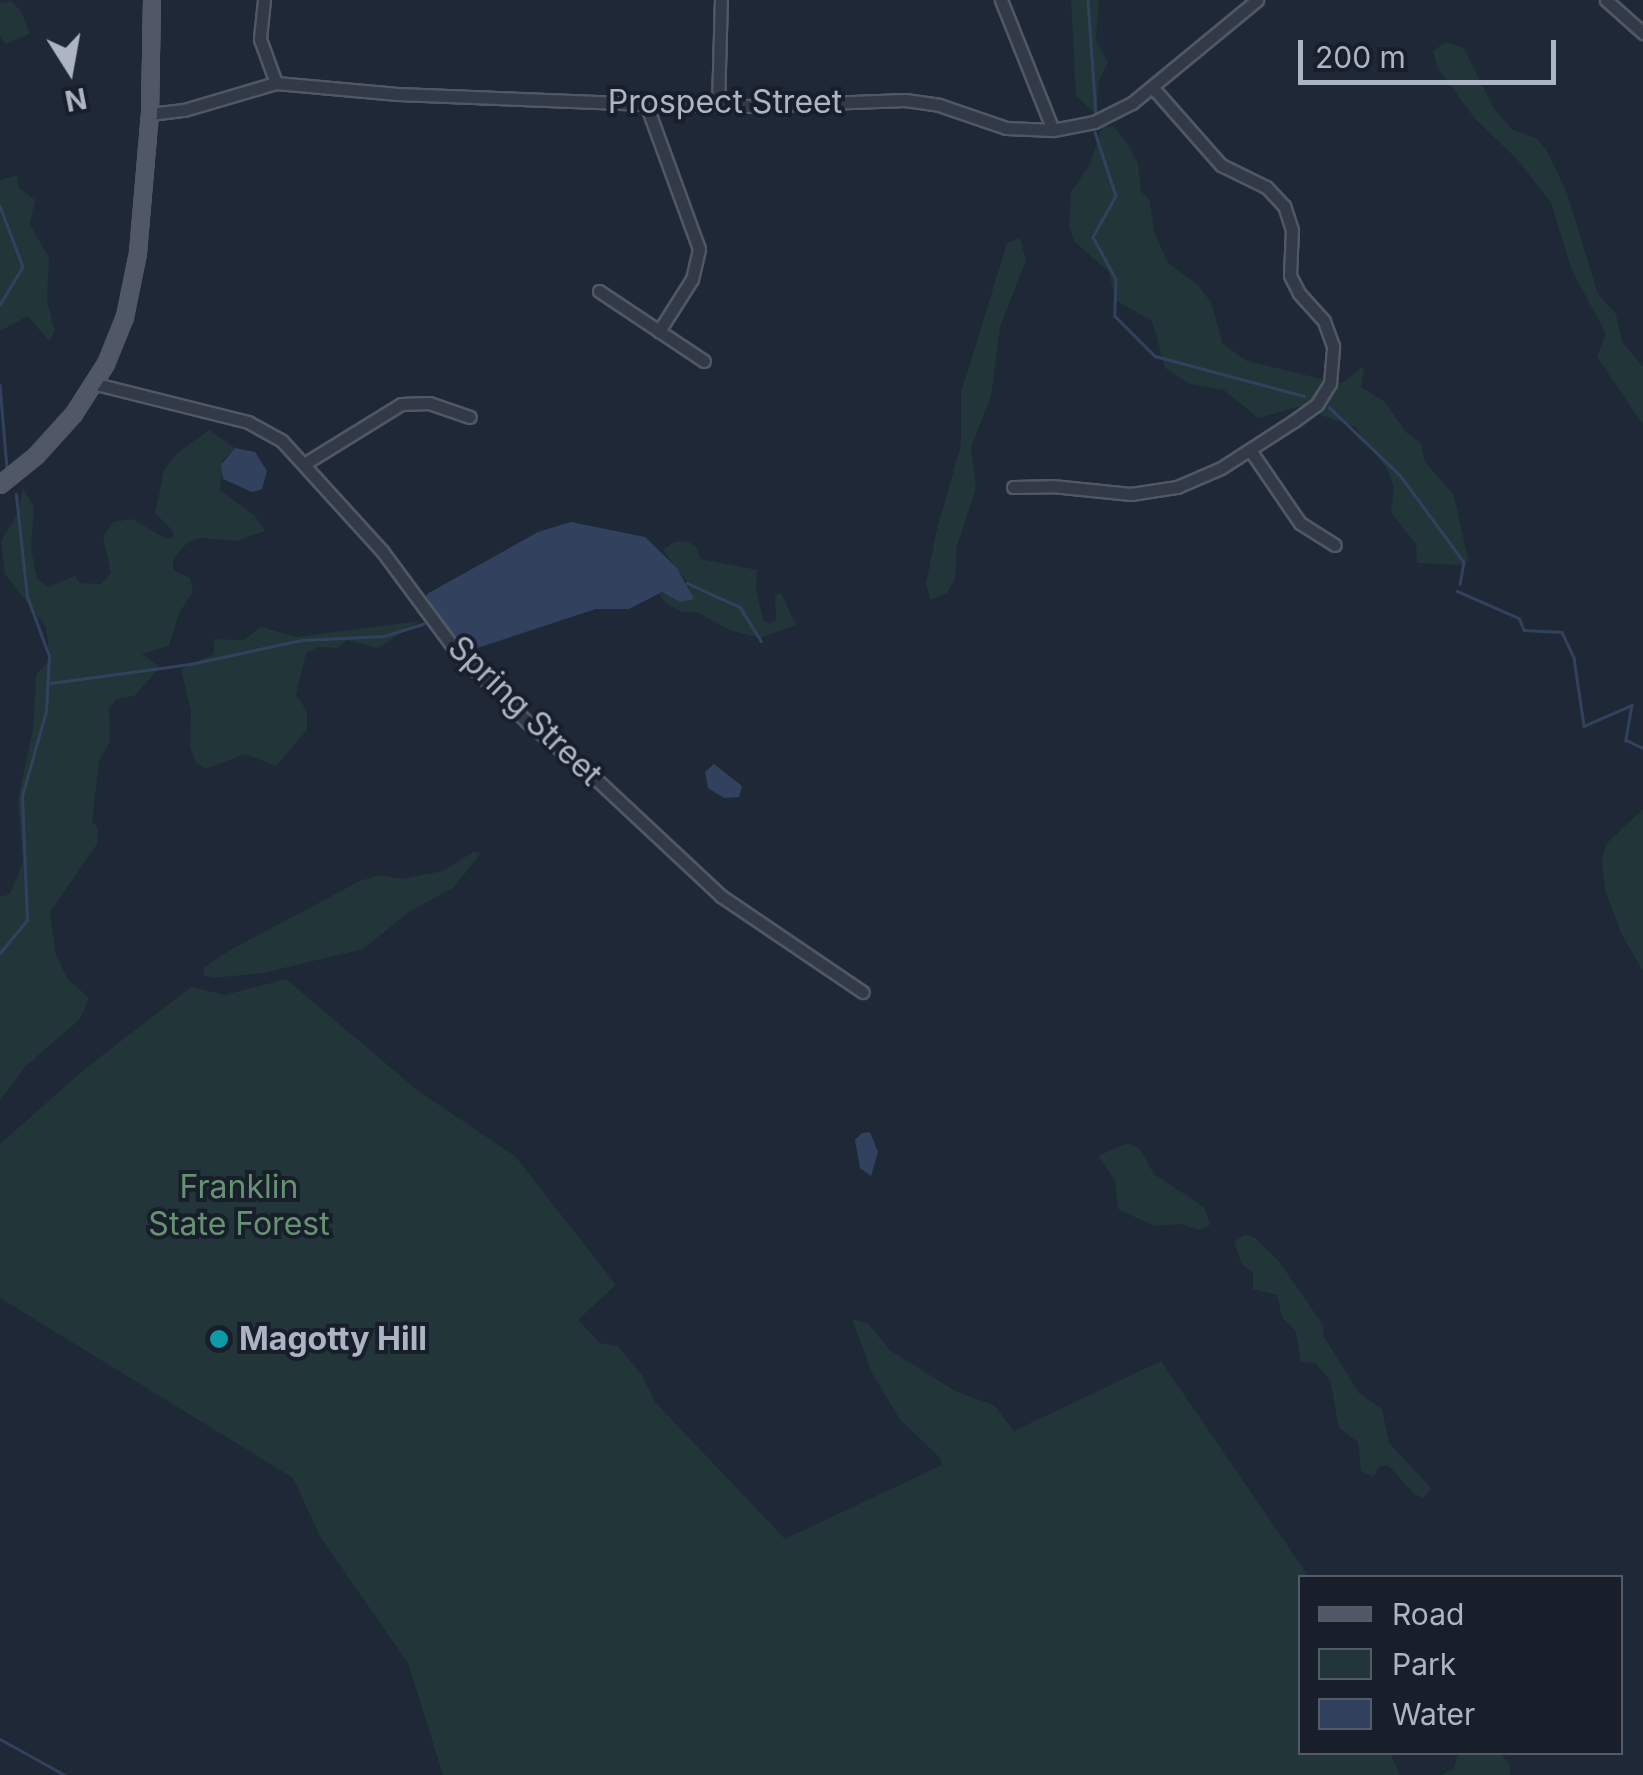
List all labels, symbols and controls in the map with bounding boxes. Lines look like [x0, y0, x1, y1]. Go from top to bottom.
north arrow [20, 20, 120, 120]
scale bar [1303, 20, 1560, 82]
text: 200 m [1315, 39, 1406, 75]
text: N [62, 81, 89, 118]
street label: Prospect Street [608, 83, 842, 121]
street label: Spring Street [440, 628, 610, 794]
park label: Franklin State Forest [148, 1169, 330, 1244]
place label: Magotty Hill [239, 1320, 427, 1358]
marker: Magotty Hill [208, 1328, 230, 1350]
legend [1298, 1575, 1623, 1755]
text: Road [1392, 1596, 1464, 1632]
text: Park [1392, 1646, 1456, 1682]
text: Water [1392, 1696, 1475, 1732]

